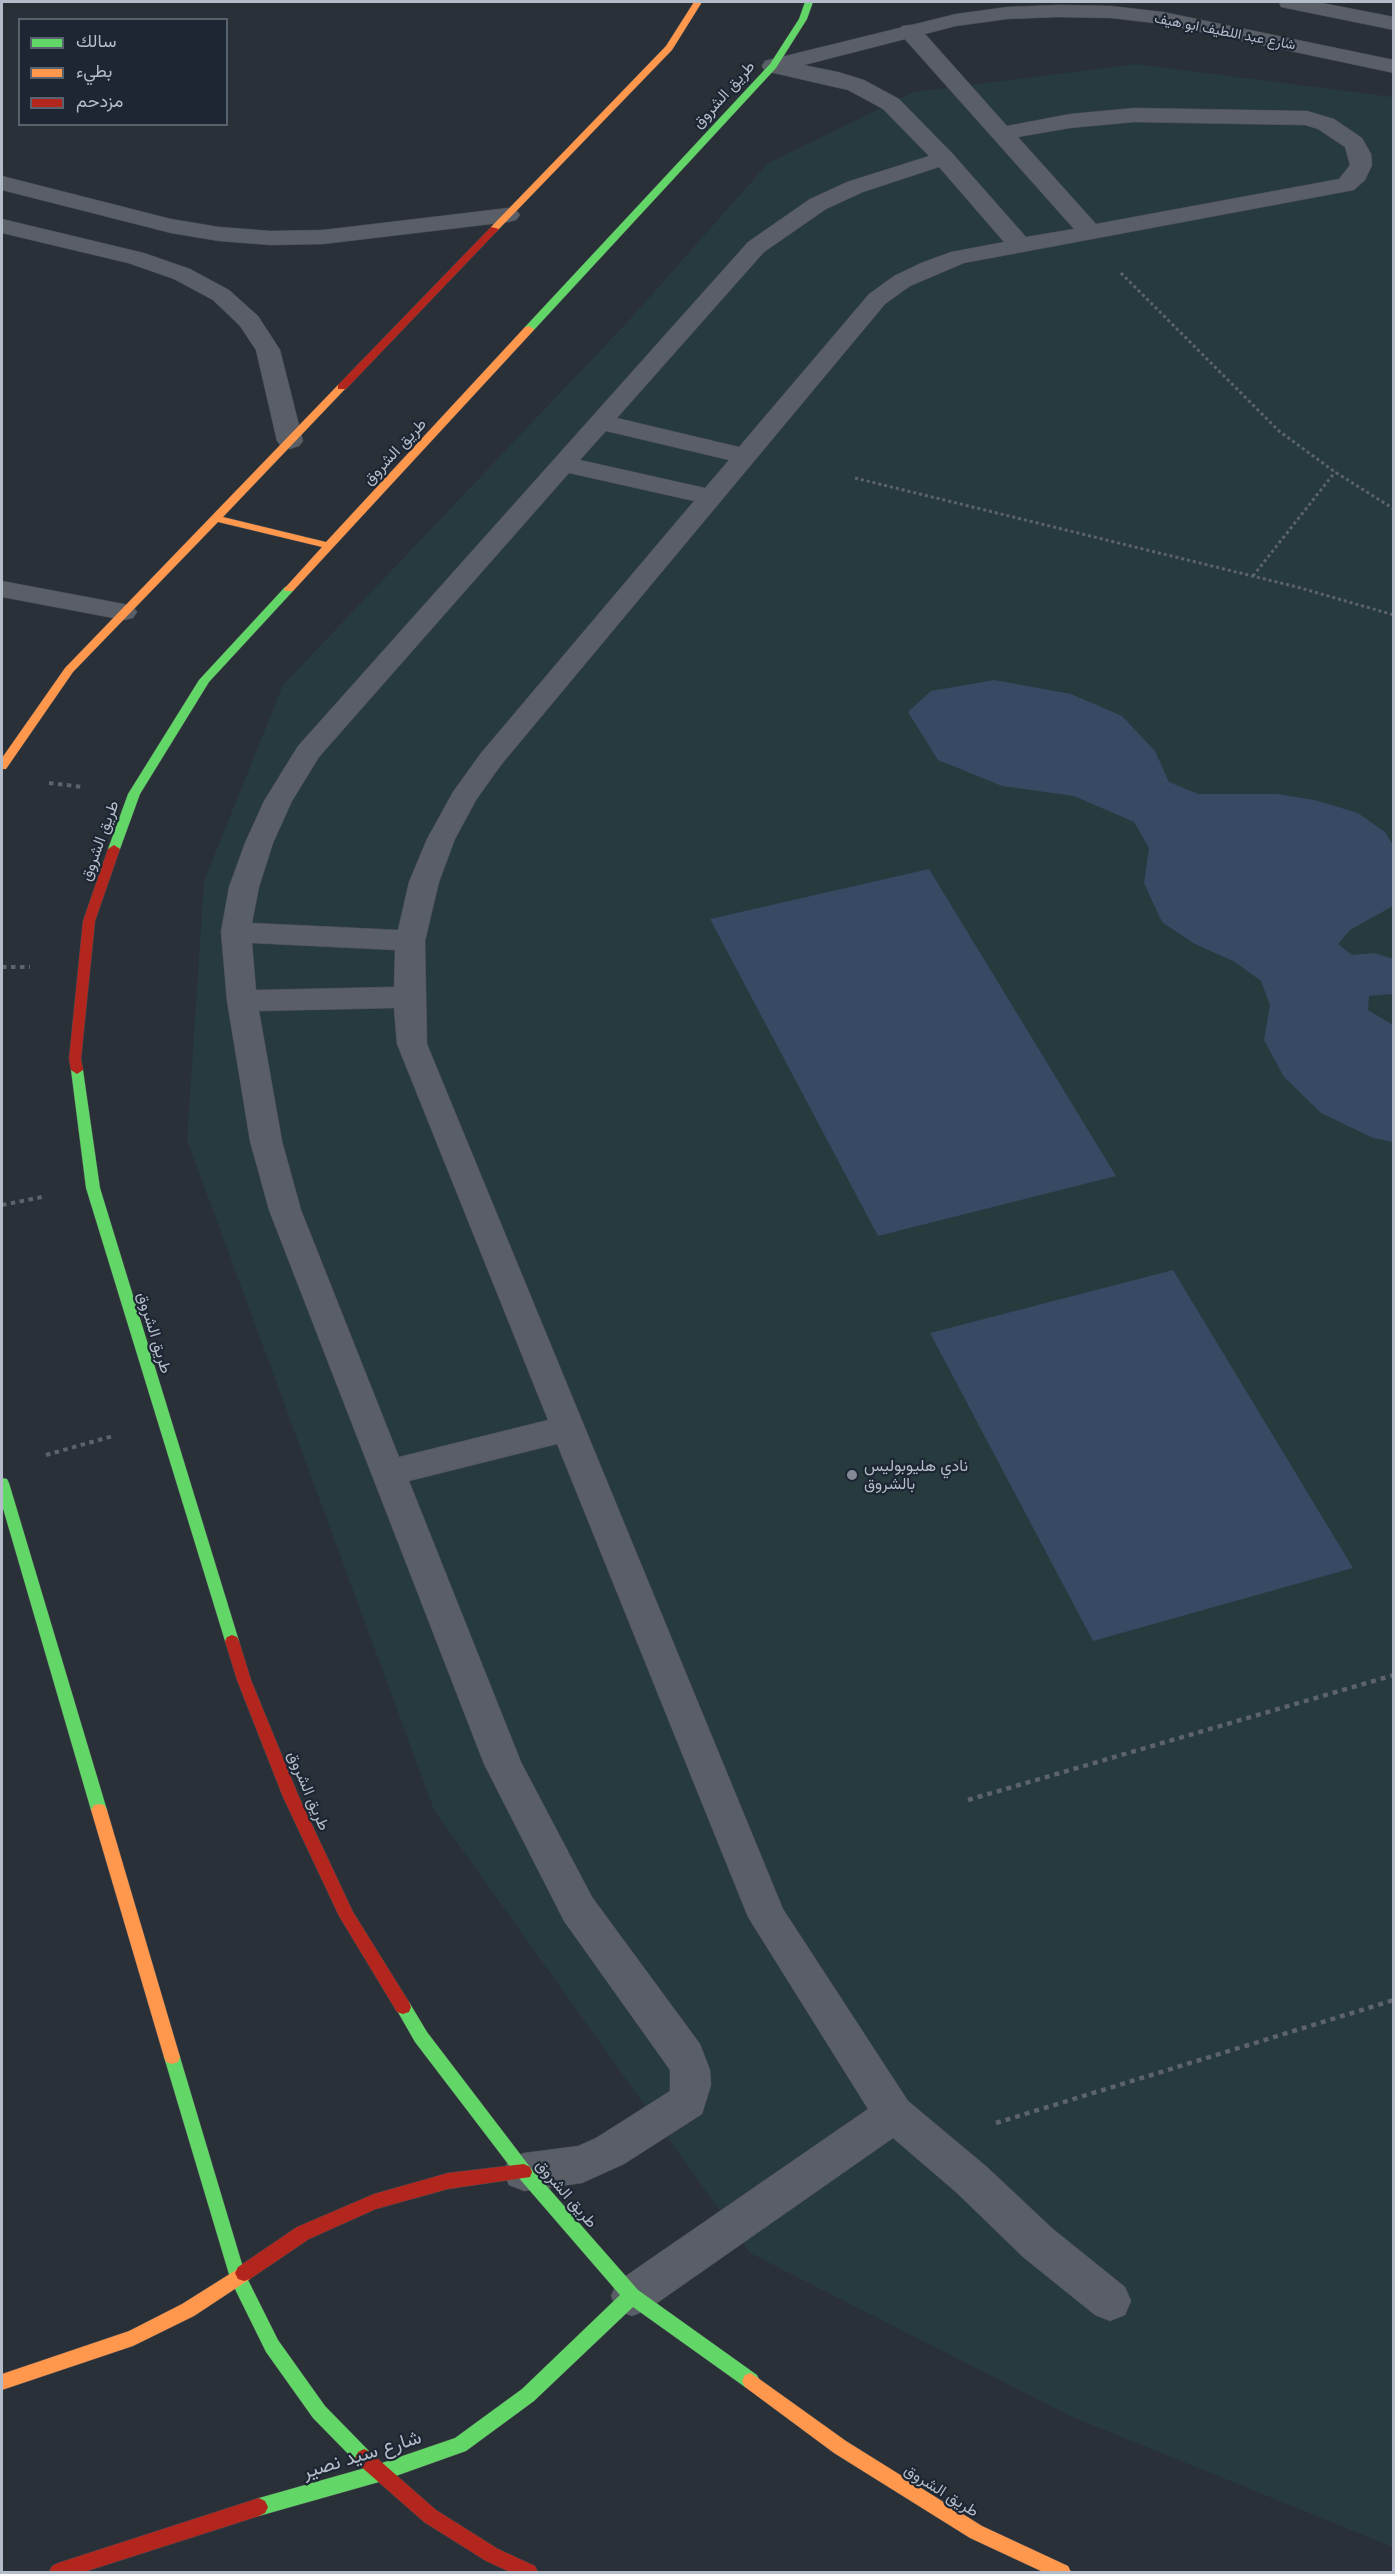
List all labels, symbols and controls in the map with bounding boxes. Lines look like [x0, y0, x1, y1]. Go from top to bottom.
street label: شارع عبد اللطيف ابو هيف [1153, 10, 1297, 54]
legend [18, 18, 228, 126]
text: سالك [76, 29, 116, 52]
street label: طريق الشروق [689, 57, 759, 133]
text: بطيء [76, 59, 112, 82]
text: مزدحم [76, 89, 123, 112]
street label: طريق الشروق [359, 415, 431, 489]
street label: طريق الشروق [77, 798, 123, 884]
street label: طريق الشروق [133, 1290, 175, 1376]
place label: نادي هليوبوليس بالشروق [864, 1456, 968, 1494]
marker: نادي هليوبوليس بالشروق [845, 1468, 859, 1482]
street label: طريق الشروق [283, 1749, 333, 1833]
street label: طريق الشروق [531, 2156, 601, 2232]
street label: شارع سيد نصير [300, 2426, 424, 2484]
street label: طريق الشروق [900, 2461, 982, 2521]

